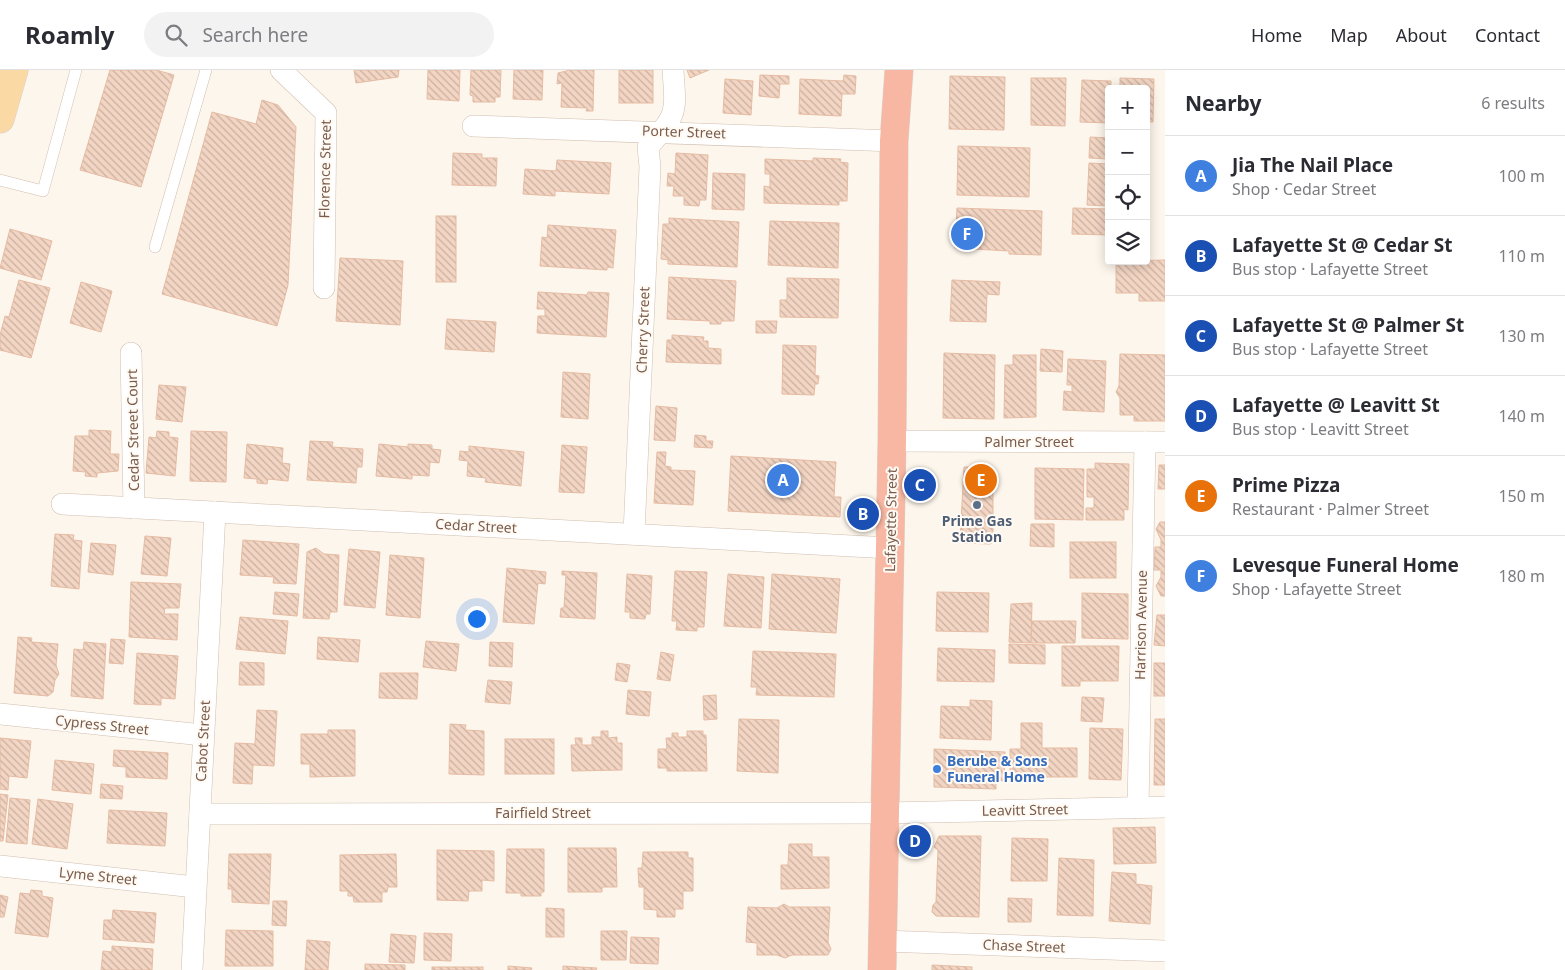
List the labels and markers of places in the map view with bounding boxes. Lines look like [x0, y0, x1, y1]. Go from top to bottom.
pin: F [951, 215, 983, 253]
pin: A [767, 461, 799, 499]
pin: E [965, 461, 997, 499]
pin: C [904, 466, 936, 504]
pin: B [847, 495, 879, 533]
marker: Prime Gas Station [971, 499, 983, 511]
place label: Prime Gas Station [942, 511, 1012, 546]
place label: Berube & Sons Funeral Home [947, 751, 1048, 786]
marker: Berube & Sons Funeral Home [931, 763, 943, 775]
pin: D [899, 822, 931, 860]

